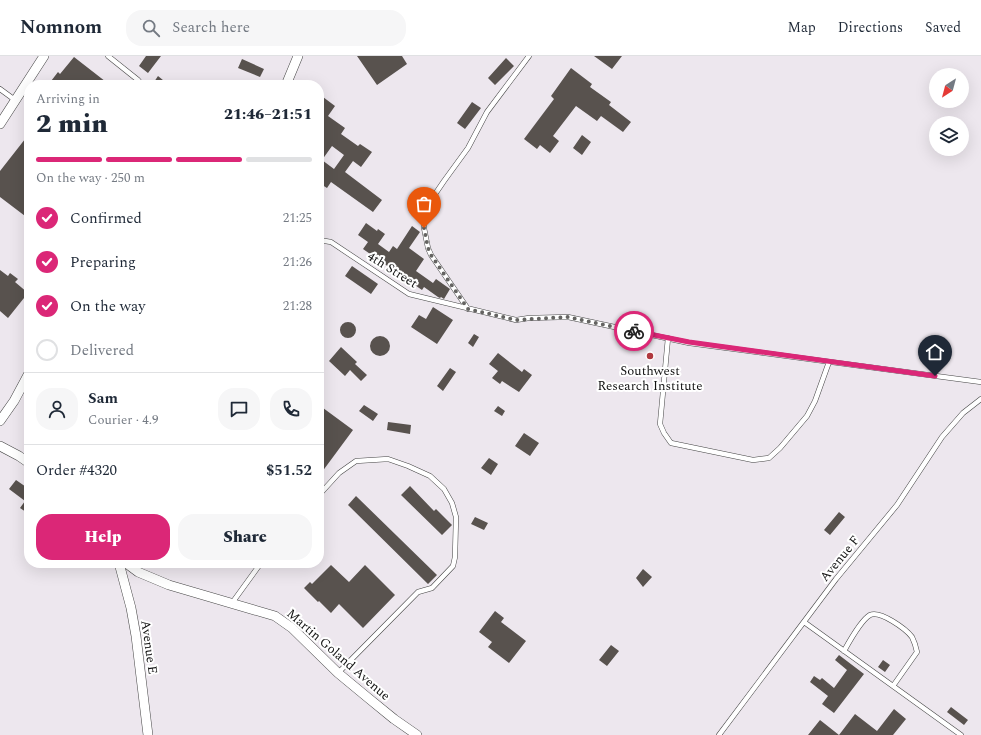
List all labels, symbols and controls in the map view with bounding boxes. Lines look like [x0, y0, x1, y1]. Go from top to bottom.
search box [126, 10, 406, 46]
text: Nomnom [20, 13, 102, 42]
text: Search here [172, 16, 250, 39]
icon: search [140, 17, 162, 39]
text: Map [788, 17, 816, 38]
text: Directions [838, 17, 903, 38]
text: Saved [925, 17, 961, 38]
north arrow [929, 68, 969, 108]
map controls [929, 68, 969, 156]
text: Arriving in [36, 89, 100, 109]
text: 21:46–21:51 [224, 103, 312, 126]
text: 2 min [36, 104, 108, 144]
button: layers [929, 116, 969, 156]
text: On the way · 250 m [36, 168, 145, 188]
pin [407, 187, 441, 228]
icon: bag [413, 193, 435, 215]
icon: check [36, 207, 58, 229]
text: Confirmed [70, 207, 142, 230]
text: 21:25 [283, 208, 312, 228]
street label: 4th Street [363, 247, 422, 293]
icon: check [36, 251, 58, 273]
text: Preparing [70, 251, 136, 274]
text: 21:26 [283, 252, 312, 272]
icon: check [36, 295, 58, 317]
text: On the way [70, 295, 145, 318]
text: 21:28 [283, 296, 312, 316]
courier [614, 311, 654, 351]
icon: bike [623, 320, 645, 342]
pin [918, 335, 952, 376]
text: Delivered [70, 339, 134, 362]
icon: home [924, 341, 946, 363]
marker: Southwest Research Institute [645, 351, 655, 361]
place label: Southwest Research Institute [597, 361, 703, 396]
text: Sam [88, 387, 118, 410]
button: person [36, 388, 78, 430]
button: chat [218, 388, 260, 430]
button: phone [270, 388, 312, 430]
text: Courier · 4.9 [88, 410, 158, 430]
text: Order #4320 [36, 459, 117, 482]
text: $51.52 [266, 459, 312, 482]
button: Help [36, 514, 170, 560]
button: Share [178, 514, 312, 560]
street label: Avenue F [815, 531, 865, 586]
street label: Martin Goland Avenue [282, 604, 395, 705]
street label: Avenue E [135, 619, 163, 676]

